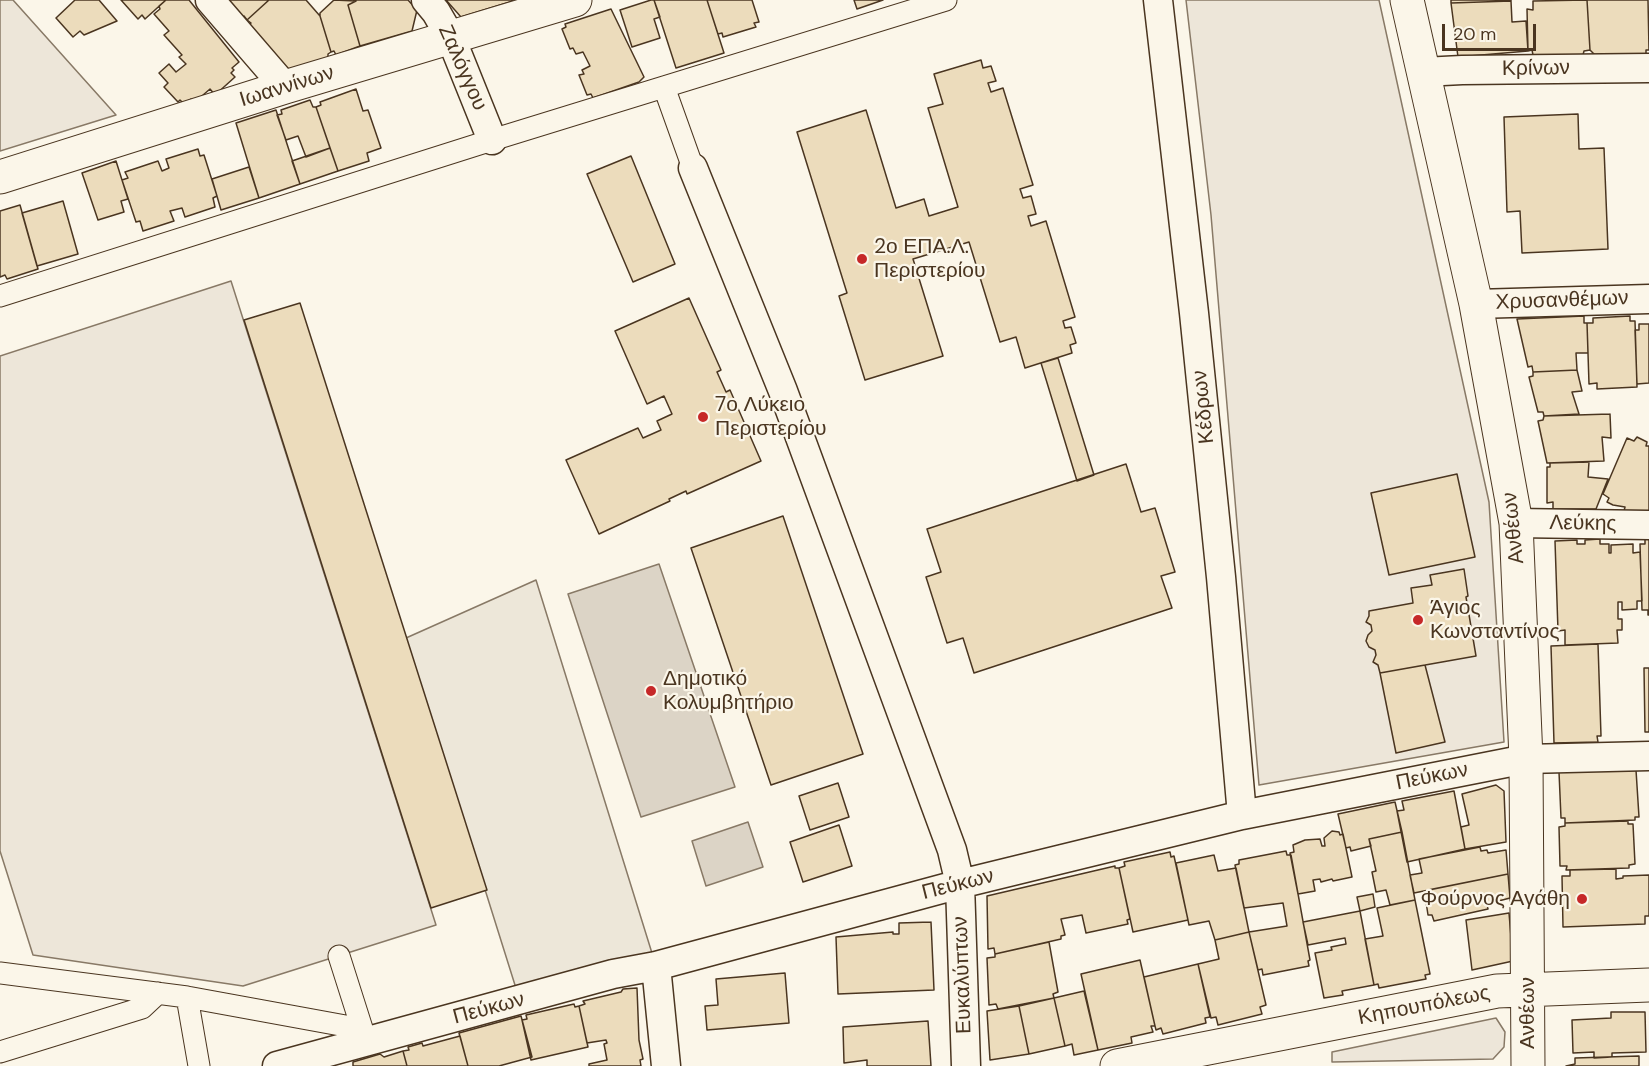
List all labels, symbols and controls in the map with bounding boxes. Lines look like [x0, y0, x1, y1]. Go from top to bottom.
scale bar [1445, 12, 1540, 50]
street label: Ζαλόγγου [432, 21, 492, 115]
text: 20 m [1453, 22, 1496, 46]
street label: Κρίνων [1502, 56, 1570, 82]
street label: Ιωαννίνων [237, 61, 337, 113]
place label: 2ο ΕΠΑ.Λ. Περιστερίου [874, 234, 986, 284]
marker: 2ο ΕΠΑ.Λ. Περιστερίου [855, 252, 869, 266]
street label: Χρυσανθέμων [1495, 286, 1629, 316]
street label: Κέδρων [1188, 369, 1220, 445]
place label: 7ο Λύκειο Περιστερίου [715, 392, 827, 442]
marker: 7ο Λύκειο Περιστερίου [696, 410, 710, 424]
street label: Ανθέων [1498, 491, 1530, 565]
street label: Λεύκης [1549, 511, 1617, 537]
place label: Άγιος Κωνσταντίνος [1430, 595, 1560, 645]
marker: Άγιος Κωνσταντίνος [1411, 613, 1425, 627]
place label: Δημοτικό Κολυμβητήριο [663, 666, 794, 716]
marker: Δημοτικό Κολυμβητήριο [644, 684, 658, 698]
street label: Πεύκων [1394, 758, 1470, 796]
street label: Πεύκων [919, 864, 997, 906]
place label: Φούρνος Αγάθη [1421, 886, 1570, 912]
marker: Φούρνος Αγάθη [1575, 892, 1589, 906]
street label: Ευκαλύπτων [948, 916, 978, 1034]
street label: Ανθέων [1515, 977, 1541, 1049]
street label: Κηπουπόλεως [1356, 981, 1492, 1031]
street label: Πεύκων [450, 987, 528, 1031]

